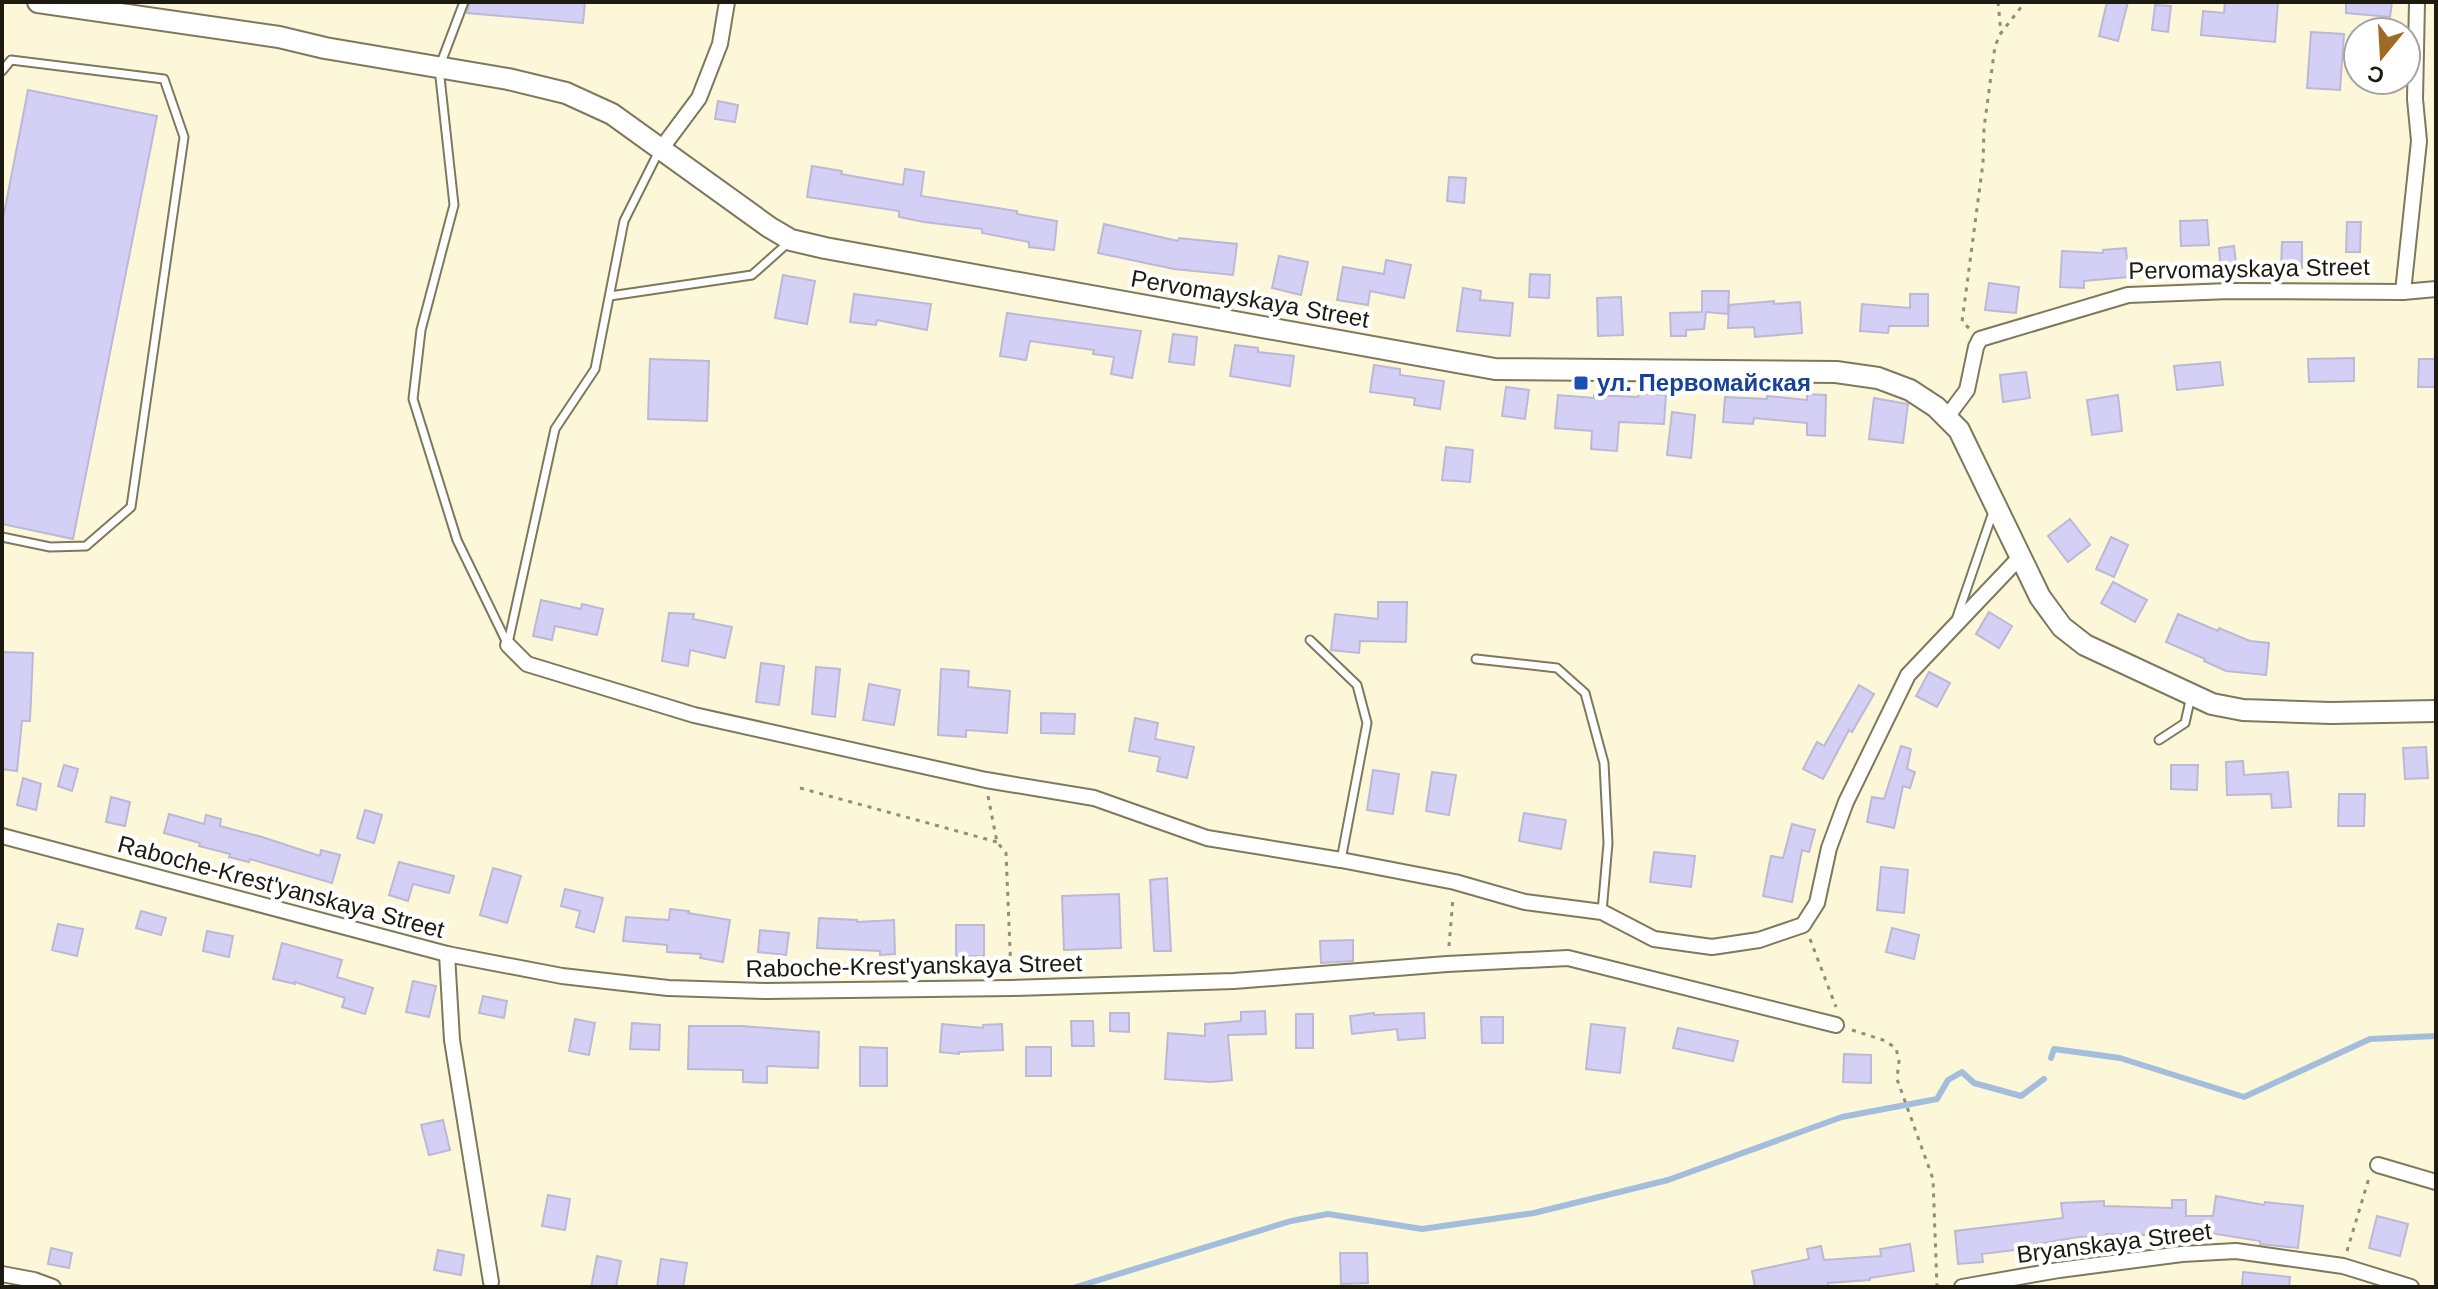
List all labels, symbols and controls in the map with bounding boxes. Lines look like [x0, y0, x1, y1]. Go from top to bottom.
north arrow [2342, 16, 2422, 96]
text: С [2364, 60, 2387, 89]
street label: Pervomayskaya Street [2128, 253, 2370, 284]
street label: Pervomayskaya Street [1129, 264, 1372, 333]
place label: ул. Первомайская [1597, 369, 1811, 396]
marker: ул. Первомайская [1572, 374, 1590, 392]
street label: Raboche-Krest'yanskaya Street [115, 830, 448, 943]
street label: Raboche-Krest'yanskaya Street [745, 949, 1083, 982]
street label: Bryanskaya Street [2015, 1217, 2213, 1268]

